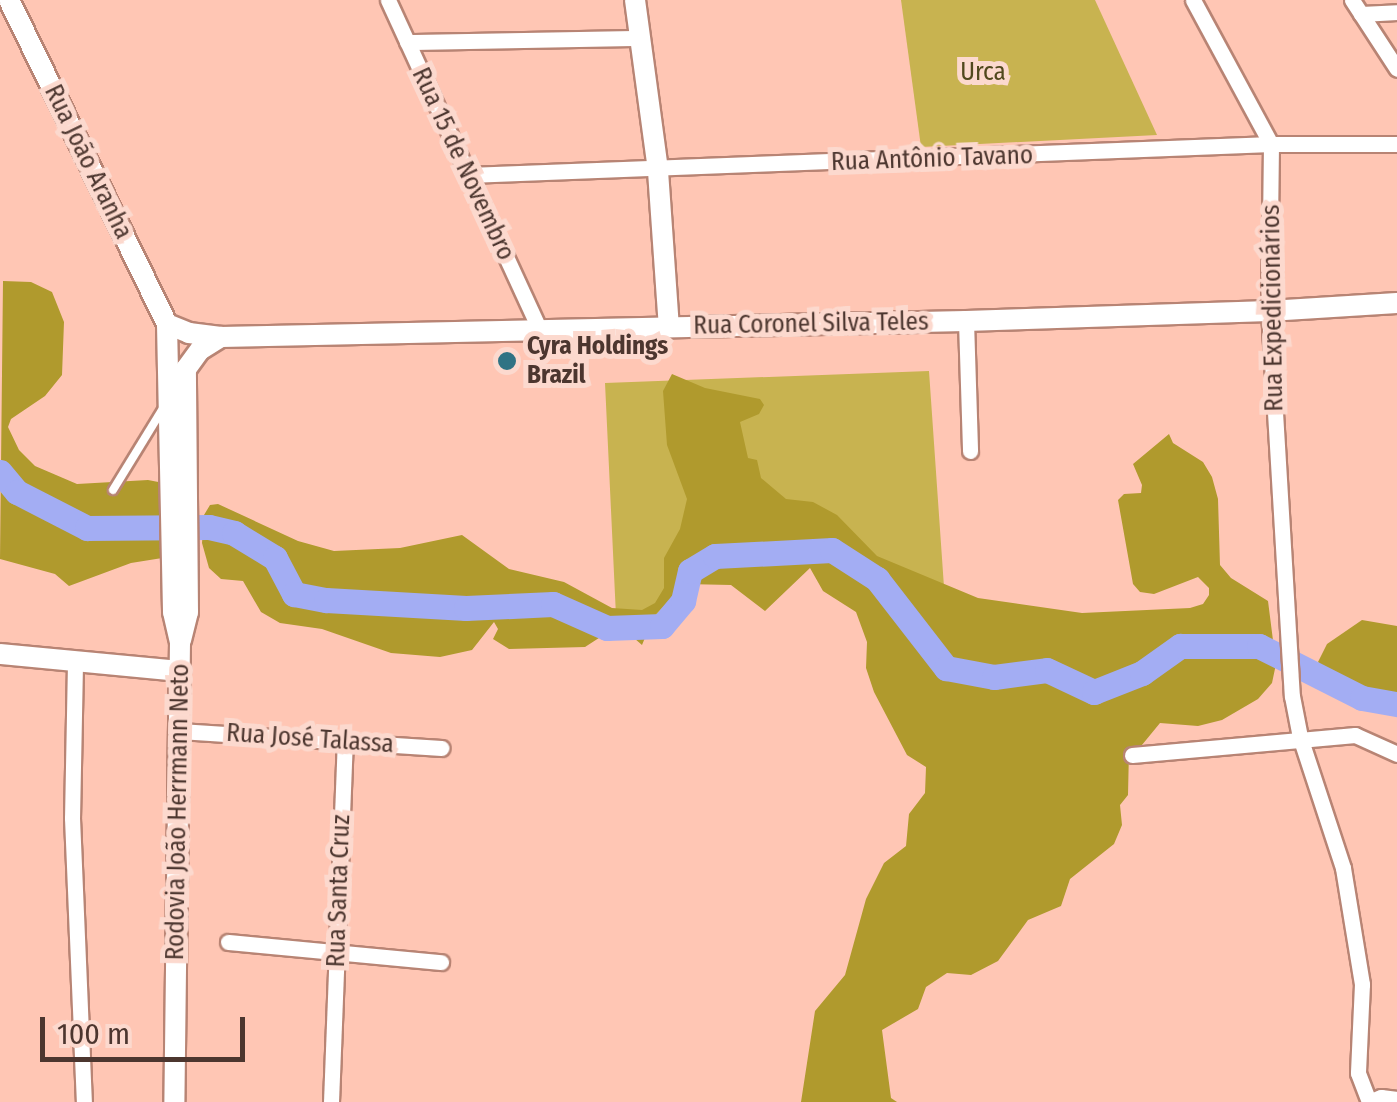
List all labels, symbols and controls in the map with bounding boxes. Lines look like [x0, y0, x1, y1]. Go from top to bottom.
park label: Urca [960, 57, 1006, 87]
street label: Rua 15 de Novembro [405, 63, 521, 265]
street label: Rua João Aranha [38, 80, 138, 244]
street label: Rua Antônio Tavano [830, 140, 1034, 178]
street label: Rua Expedicionários [1256, 204, 1290, 412]
street label: Rua Coronel Silva Teles [693, 307, 929, 341]
place label: Cyra Holdings Brazil [527, 332, 668, 391]
marker: Cyra Holdings Brazil [496, 350, 518, 372]
street label: Rodovia João Herrmann Neto [160, 663, 196, 961]
street label: Rua José Talassa [225, 718, 395, 760]
street label: Rua Santa Cruz [321, 814, 357, 968]
scale bar [45, 997, 250, 1059]
text: 100 m [57, 1016, 130, 1052]

